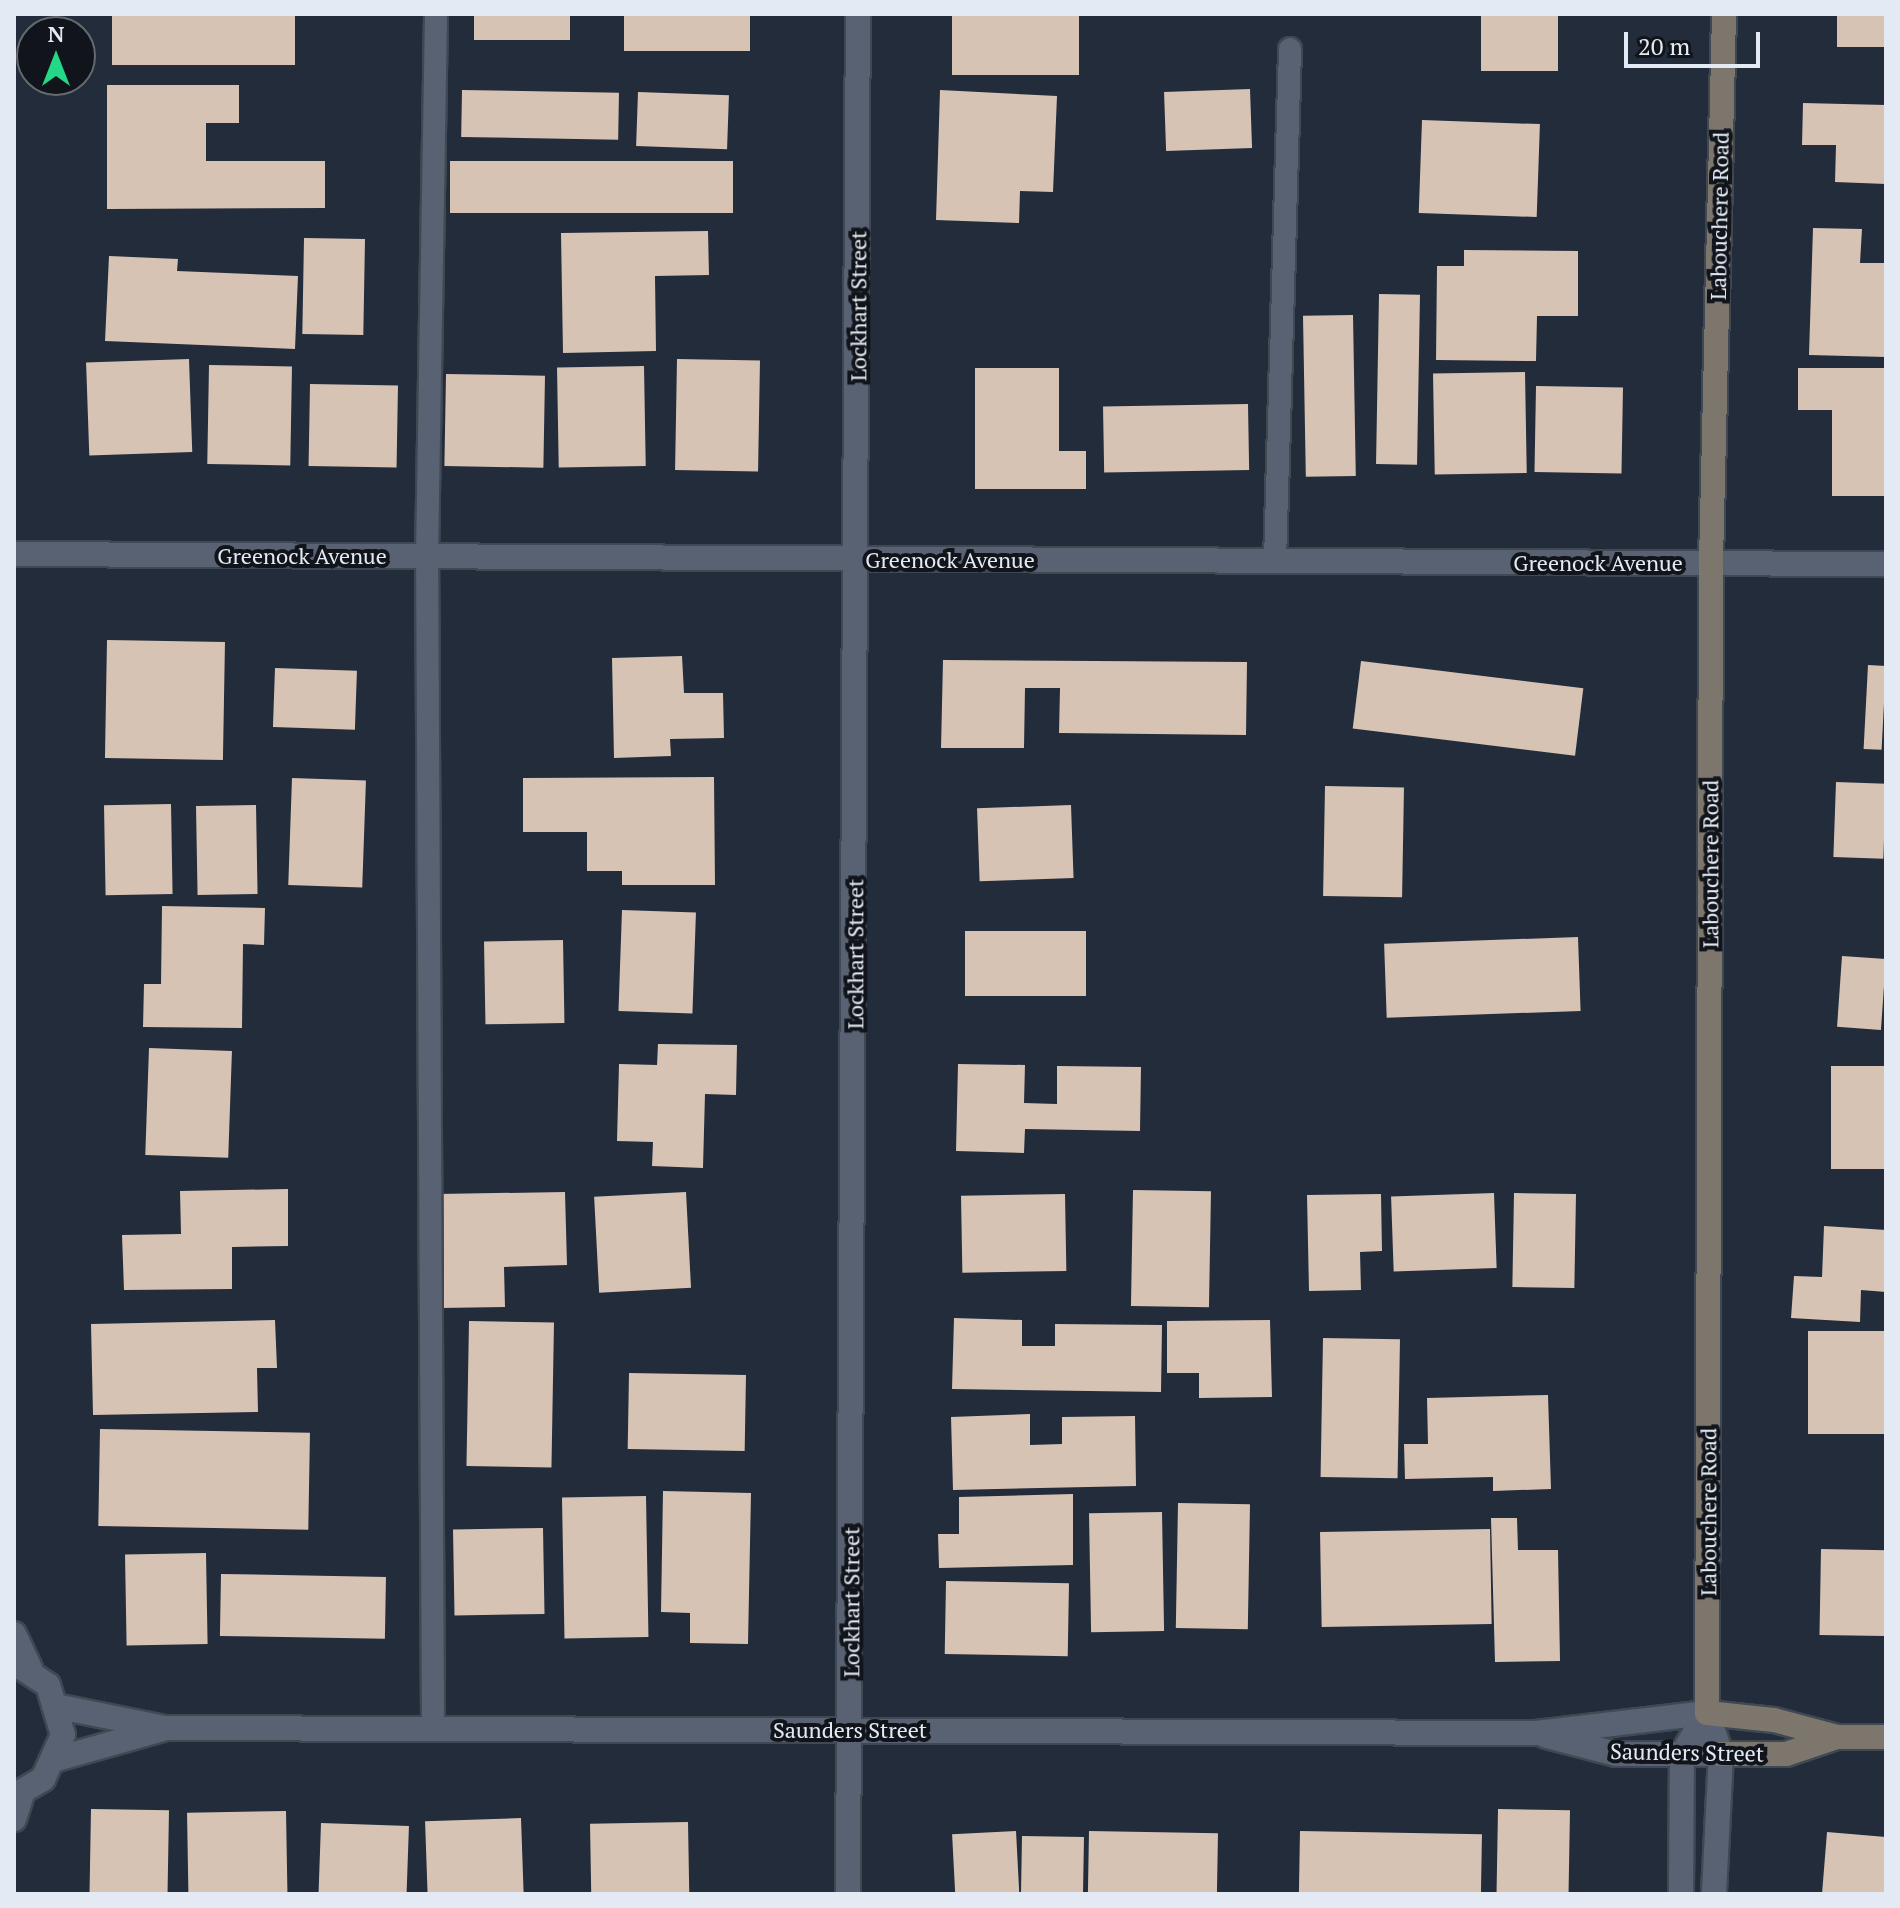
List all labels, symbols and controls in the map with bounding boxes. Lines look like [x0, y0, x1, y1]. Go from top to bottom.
north arrow [16, 16, 96, 96]
scale bar [1628, 16, 1764, 66]
text: N [48, 19, 64, 48]
text: 20 m [1638, 30, 1690, 62]
street label: Labouchere Road [1704, 132, 1734, 300]
street label: Lockhart Street [845, 231, 871, 381]
street label: Greenock Avenue [217, 543, 387, 569]
street label: Greenock Avenue [865, 547, 1035, 573]
street label: Greenock Avenue [1513, 550, 1683, 576]
street label: Labouchere Road [1697, 780, 1723, 948]
street label: Lockhart Street [842, 879, 868, 1029]
street label: Labouchere Road [1695, 1428, 1721, 1596]
street label: Lockhart Street [838, 1527, 864, 1677]
street label: Saunders Street [773, 1717, 927, 1743]
street label: Saunders Street [1610, 1737, 1764, 1767]

